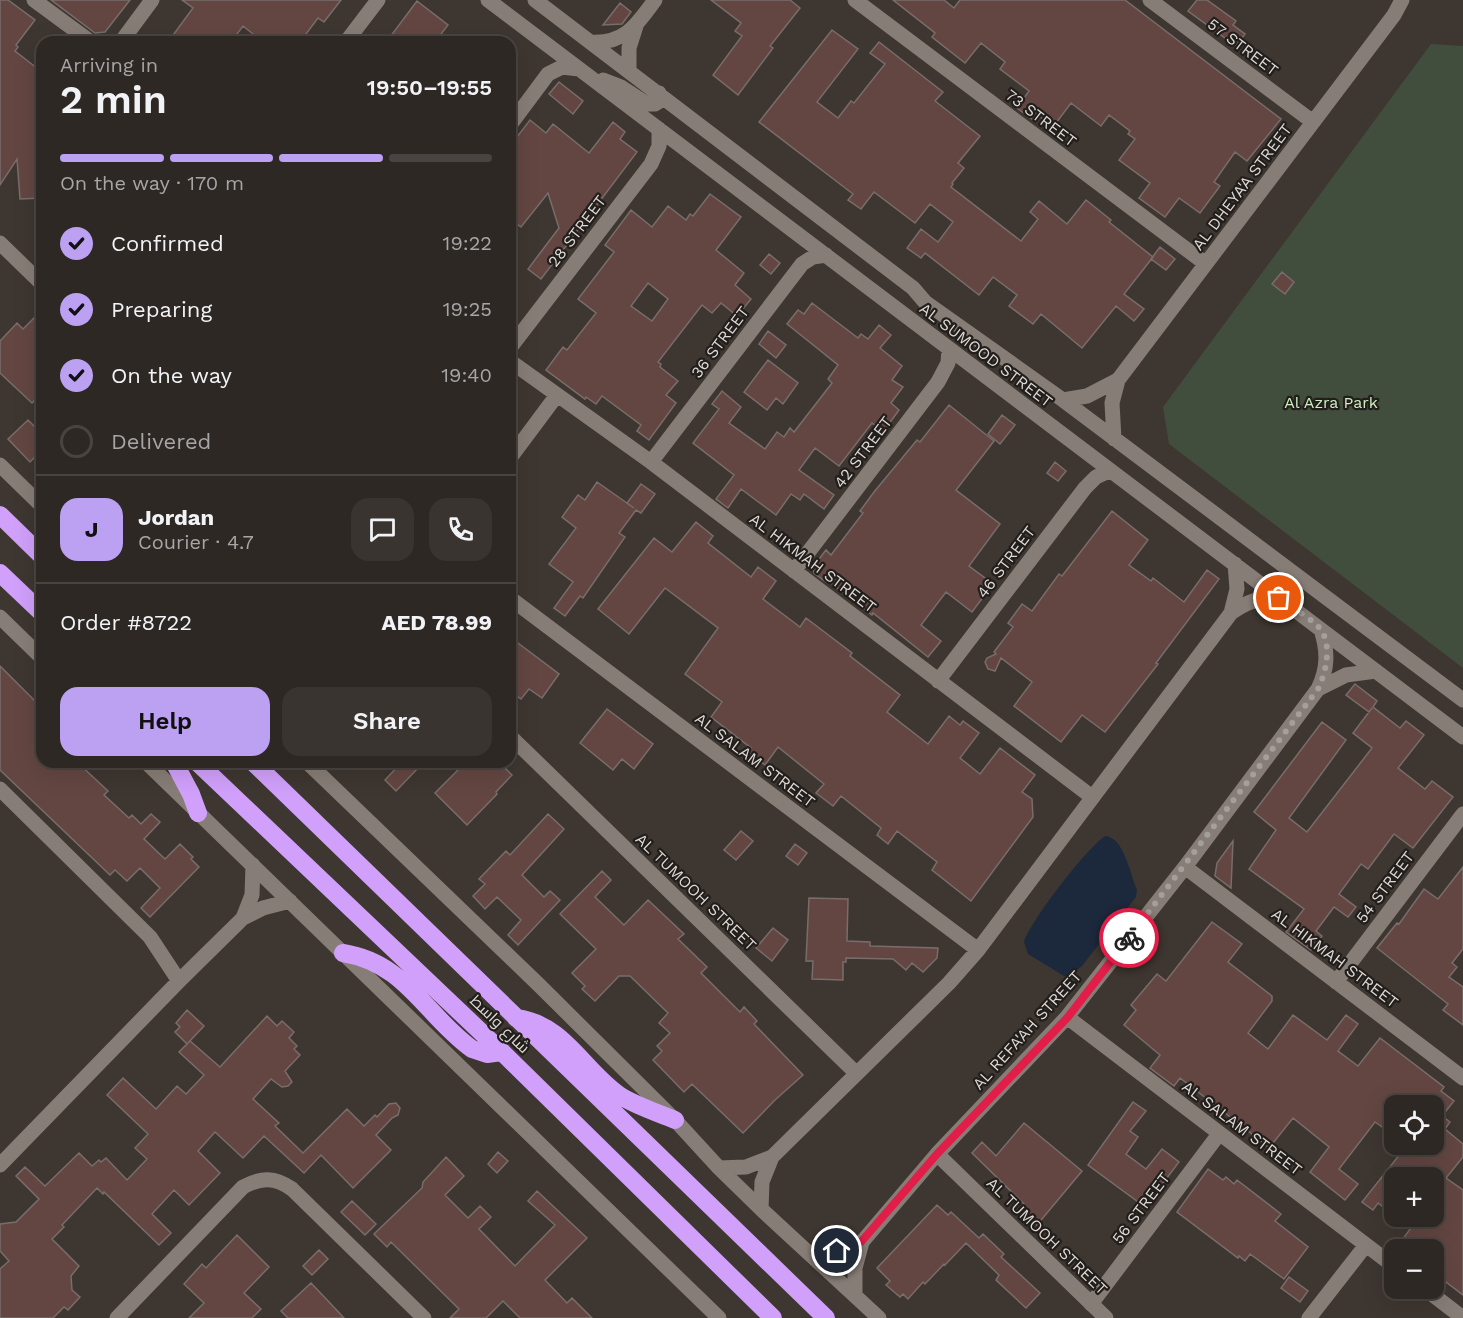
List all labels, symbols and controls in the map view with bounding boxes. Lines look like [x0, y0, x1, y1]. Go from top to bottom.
street label: 57 STREET [1204, 14, 1282, 80]
text: Arriving in [60, 53, 158, 77]
text: 19:50–19:55 [367, 75, 492, 100]
text: 2 min [60, 77, 167, 122]
street label: 73 STREET [1002, 85, 1080, 151]
street label: AL DHEYA'A STREET [1188, 120, 1296, 254]
text: On the way · 170 m [60, 171, 244, 195]
street label: 28 STREET [544, 191, 610, 271]
icon: check [60, 227, 93, 260]
text: Confirmed [111, 231, 224, 256]
text: 19:22 [443, 231, 492, 255]
icon: check [60, 293, 93, 326]
text: Preparing [111, 297, 212, 322]
text: 19:25 [443, 297, 492, 321]
street label: AL SUMOOD STREET [916, 299, 1056, 411]
street label: 36 STREET [687, 302, 753, 382]
icon: check [60, 359, 93, 392]
text: On the way [111, 363, 232, 388]
text: 19:40 [441, 363, 492, 387]
park label: Al Azra Park [1284, 393, 1378, 412]
street label: 42 STREET [830, 412, 896, 492]
text: Delivered [111, 429, 211, 454]
button: chat [351, 498, 414, 561]
button: phone [429, 498, 492, 561]
text: Jordan [138, 505, 214, 530]
street label: AL HIKMAH STREET [746, 509, 880, 617]
text: J [85, 517, 98, 542]
street label: 46 STREET [973, 522, 1039, 602]
text: Courier · 4.7 [138, 530, 254, 554]
pin [1253, 572, 1304, 623]
icon: bag [1262, 581, 1295, 614]
text: Order #8722 [60, 610, 192, 635]
text: AED 78.99 [382, 610, 492, 635]
button: Help [60, 687, 270, 756]
button: Share [282, 687, 492, 756]
street label: AL SALAM STREET [691, 709, 819, 811]
street label: AL TUMOOH STREET [632, 829, 761, 955]
street label: 54 STREET [1352, 847, 1418, 927]
street label: AL HIKMAH STREET [1268, 904, 1402, 1012]
courier [1099, 908, 1159, 968]
icon: bike [1113, 922, 1146, 955]
street label: AL REFA'AH STREET [969, 966, 1086, 1093]
street label: شارع واسط [465, 991, 534, 1058]
street label: AL SALAM STREET [1178, 1077, 1306, 1179]
map controls [1384, 1095, 1444, 1299]
button: locate [1384, 1095, 1444, 1155]
button: + [1384, 1167, 1444, 1227]
street label: 56 STREET [1108, 1168, 1174, 1248]
street label: AL TUMOOH STREET [983, 1173, 1112, 1299]
pin [811, 1225, 862, 1276]
icon: home [820, 1234, 853, 1267]
button: − [1384, 1239, 1444, 1299]

